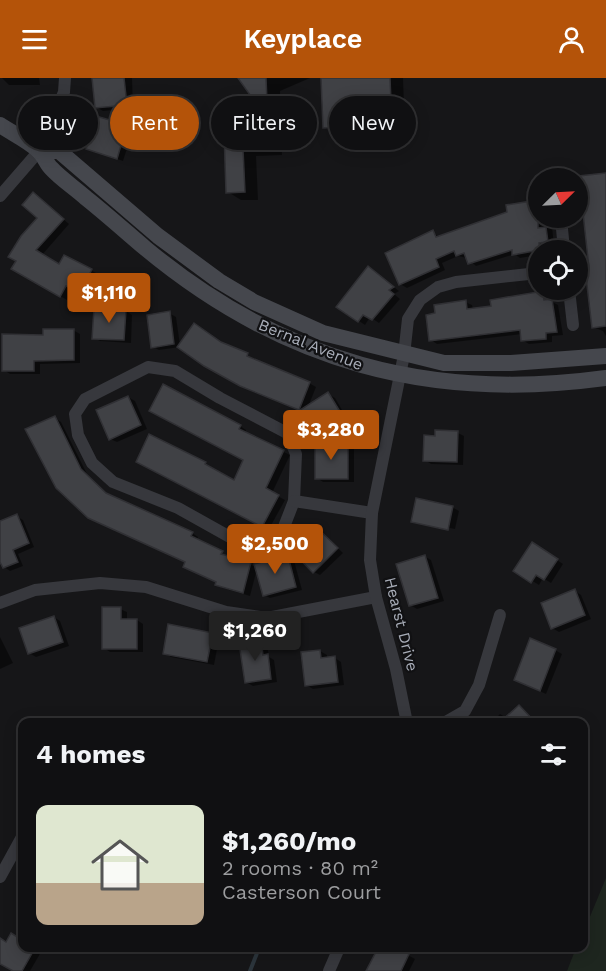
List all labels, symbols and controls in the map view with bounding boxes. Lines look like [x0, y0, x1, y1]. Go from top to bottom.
icon: menu [18, 23, 51, 56]
text: Keyplace [243, 23, 363, 55]
icon: person [555, 23, 588, 56]
chip: Buy [18, 96, 98, 150]
chip: Rent [110, 96, 199, 150]
chip: Filters [211, 96, 317, 150]
chip: New [329, 96, 416, 150]
north arrow [528, 168, 588, 228]
map controls [528, 168, 588, 300]
button: locate [528, 240, 588, 300]
pin: $1,110 [60, 273, 158, 324]
text: $1,110 [81, 280, 137, 304]
street label: Bernal Avenue [256, 315, 366, 374]
pin: $3,280 [282, 410, 380, 461]
text: $3,280 [297, 417, 365, 441]
pin: $2,500 [226, 524, 324, 575]
text: $2,500 [241, 531, 309, 555]
street label: Hearst Drive [381, 575, 422, 673]
pin: $1,260 [206, 611, 304, 662]
text: $1,260 [223, 618, 287, 642]
icon: filters [537, 738, 570, 771]
text: 4 homes [36, 739, 145, 769]
text: $1,260/mo [222, 826, 356, 856]
icon: home [84, 829, 156, 901]
text: 2 rooms · 80 m² [222, 856, 378, 880]
text: Casterson Court [222, 880, 381, 904]

